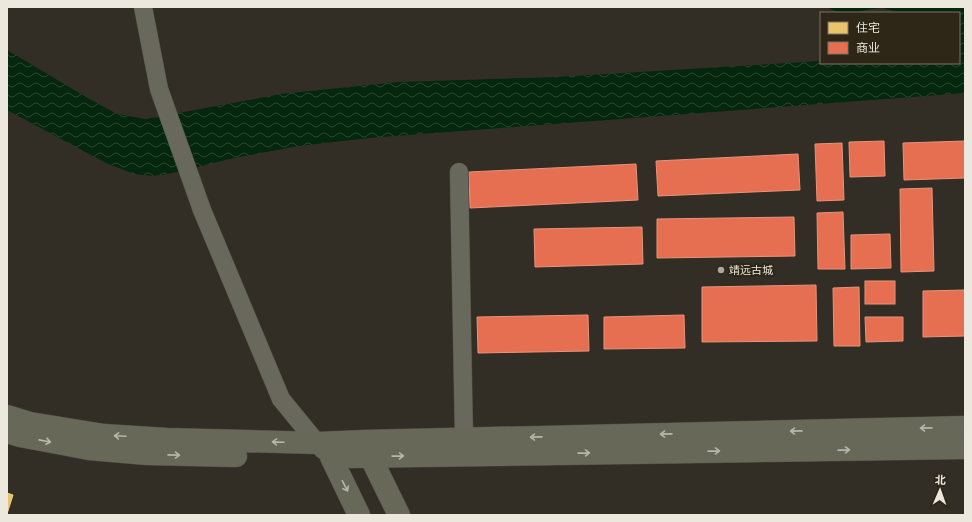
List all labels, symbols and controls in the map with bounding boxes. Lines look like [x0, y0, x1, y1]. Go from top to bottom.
legend [820, 12, 960, 64]
text: 住宅 [856, 21, 880, 35]
text: 商业 [856, 41, 880, 55]
place label: 靖远古城 [729, 264, 773, 276]
marker: 靖远古城 [716, 265, 726, 275]
one-way arrow [920, 424, 933, 432]
one-way arrow [790, 427, 803, 435]
one-way arrow [660, 430, 673, 438]
one-way arrow [114, 433, 127, 440]
one-way arrow [530, 433, 543, 441]
one-way arrow [38, 437, 51, 445]
one-way arrow [272, 438, 285, 446]
one-way arrow [837, 446, 850, 454]
one-way arrow [707, 448, 720, 455]
one-way arrow [577, 449, 590, 457]
one-way arrow [167, 451, 180, 459]
one-way arrow [391, 452, 404, 460]
north arrow [920, 470, 960, 510]
text: 北 [935, 474, 946, 486]
one-way arrow [342, 480, 349, 492]

